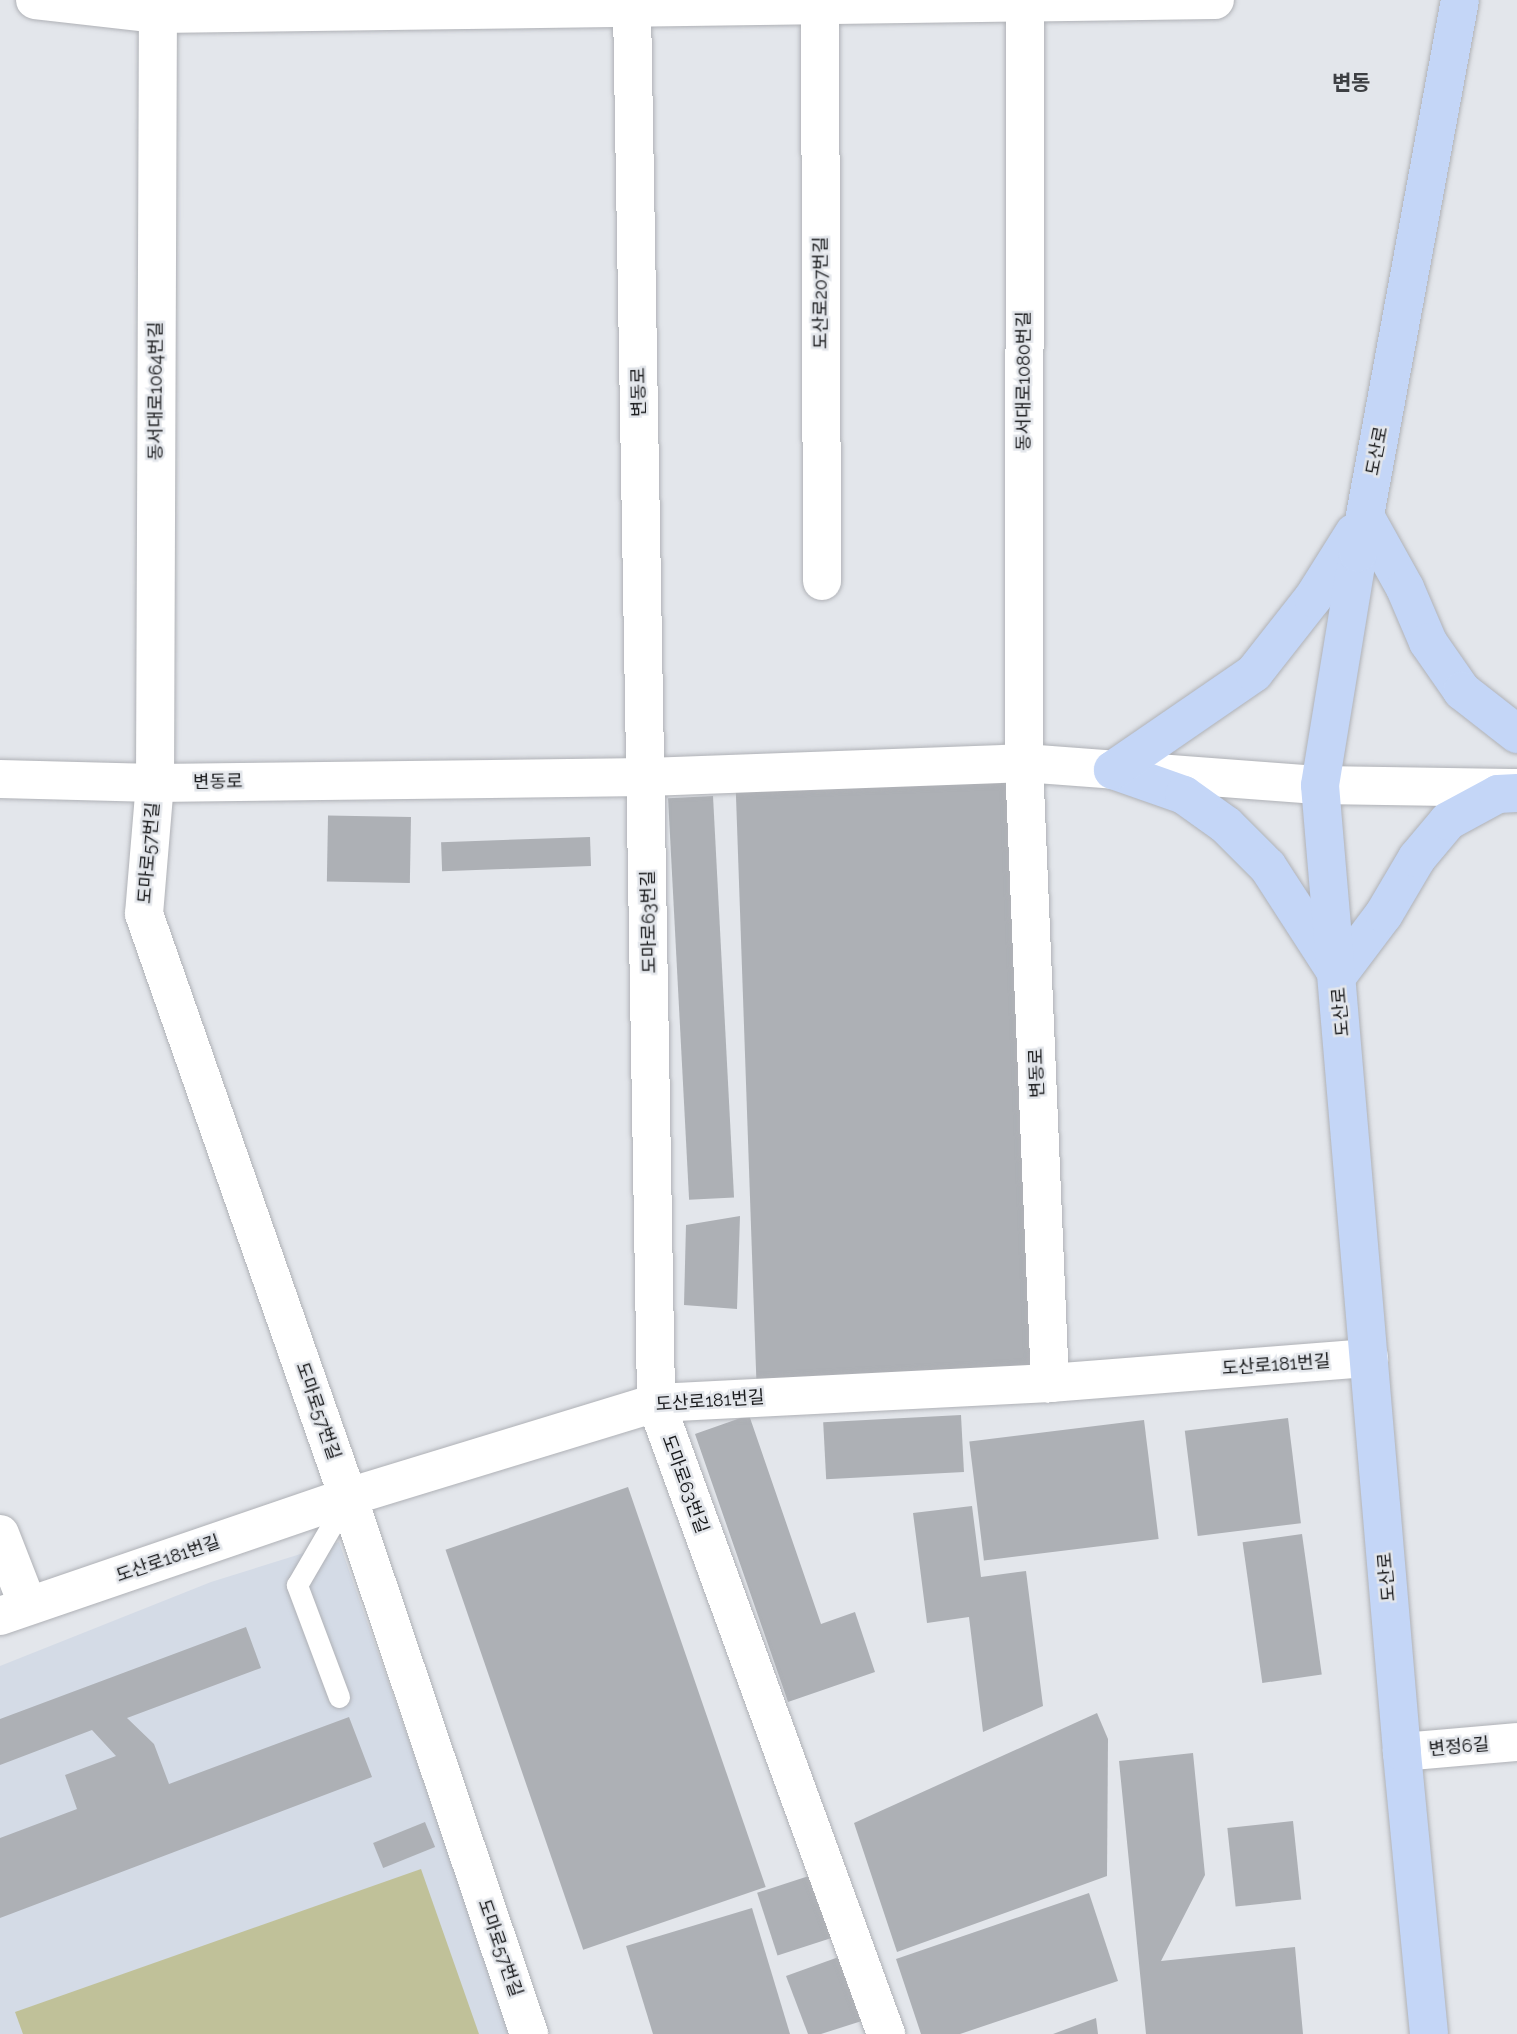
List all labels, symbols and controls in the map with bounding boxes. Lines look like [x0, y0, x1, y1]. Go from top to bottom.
district label: 변동 [1332, 70, 1370, 96]
street label: 도산로207번길 [810, 237, 832, 349]
street label: 동서대로1080번길 [1013, 311, 1035, 451]
street label: 동서대로1064번길 [145, 322, 167, 460]
street label: 변동로 [628, 367, 650, 417]
street label: 도산로 [1362, 425, 1392, 477]
street label: 변동로 [193, 771, 243, 793]
street label: 도마로57번길 [134, 801, 164, 905]
street label: 도마로63번길 [637, 870, 661, 974]
street label: 도산로 [1328, 986, 1354, 1038]
street label: 변동로 [1025, 1048, 1049, 1098]
street label: 도산로181번길 [1221, 1350, 1331, 1380]
street label: 도마로57번길 [291, 1359, 345, 1463]
street label: 도산로181번길 [655, 1386, 765, 1416]
street label: 도마로63번길 [657, 1432, 713, 1536]
street label: 도산로181번길 [113, 1531, 223, 1587]
street label: 도산로 [1374, 1551, 1400, 1603]
street label: 변정6길 [1428, 1734, 1490, 1760]
street label: 도마로57번길 [473, 1896, 527, 2000]

